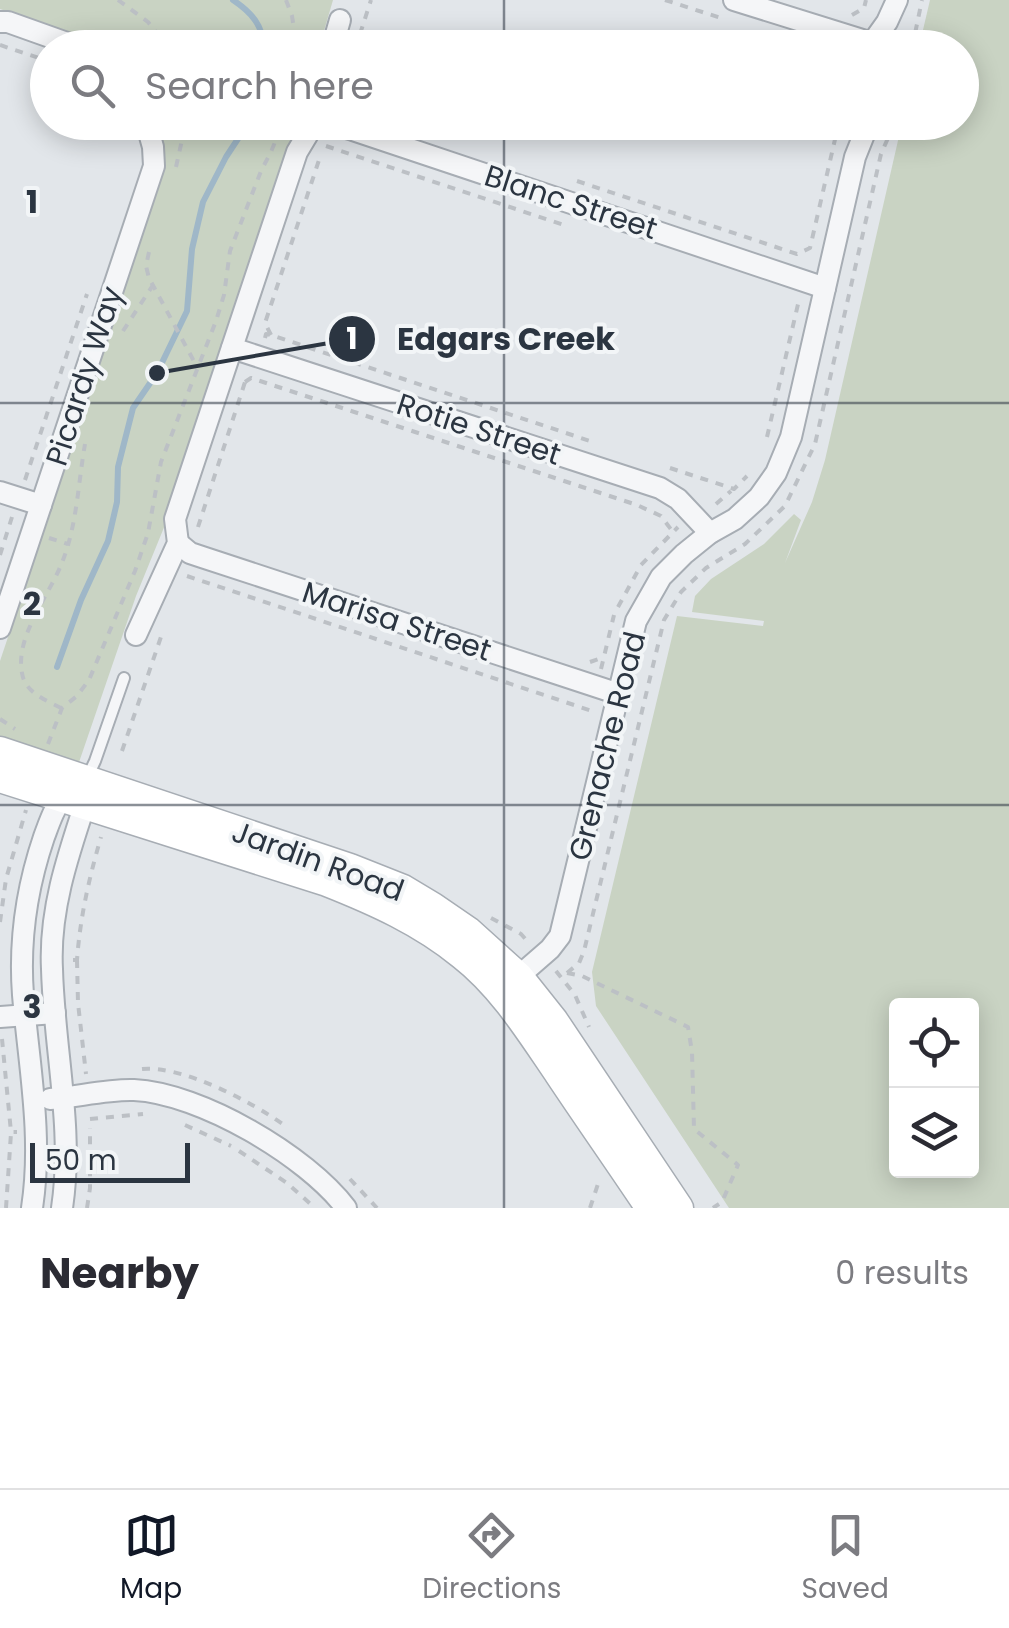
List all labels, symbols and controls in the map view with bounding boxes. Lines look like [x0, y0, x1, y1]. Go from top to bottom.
search box [30, 30, 979, 140]
icon: search [65, 58, 120, 113]
text: Search here [145, 59, 374, 112]
street label: Blanc Street [479, 154, 663, 250]
text: 1 [26, 179, 38, 224]
street label: Picardy Way [35, 281, 133, 471]
callout: Edgars Creek [327, 308, 635, 370]
text: Edgars Creek [397, 316, 615, 361]
text: 1 [346, 317, 358, 360]
street label: Rotie Street [391, 382, 567, 476]
street label: Marisa Street [297, 570, 497, 672]
text: 2 [23, 581, 41, 626]
street label: Grenache Road [558, 627, 656, 865]
street label: Jardin Road [226, 810, 410, 912]
text: 3 [22, 984, 42, 1029]
map controls [889, 998, 979, 1178]
button: locate [889, 998, 979, 1088]
button: layers [889, 1088, 979, 1178]
scale bar [30, 1138, 190, 1182]
text: 50 m [45, 1141, 116, 1180]
text: Nearby [40, 1244, 199, 1303]
text: 0 results [835, 1250, 969, 1295]
tab: Map [120, 1508, 182, 1610]
tab: Directions [422, 1508, 561, 1610]
tab: Saved [802, 1508, 889, 1610]

